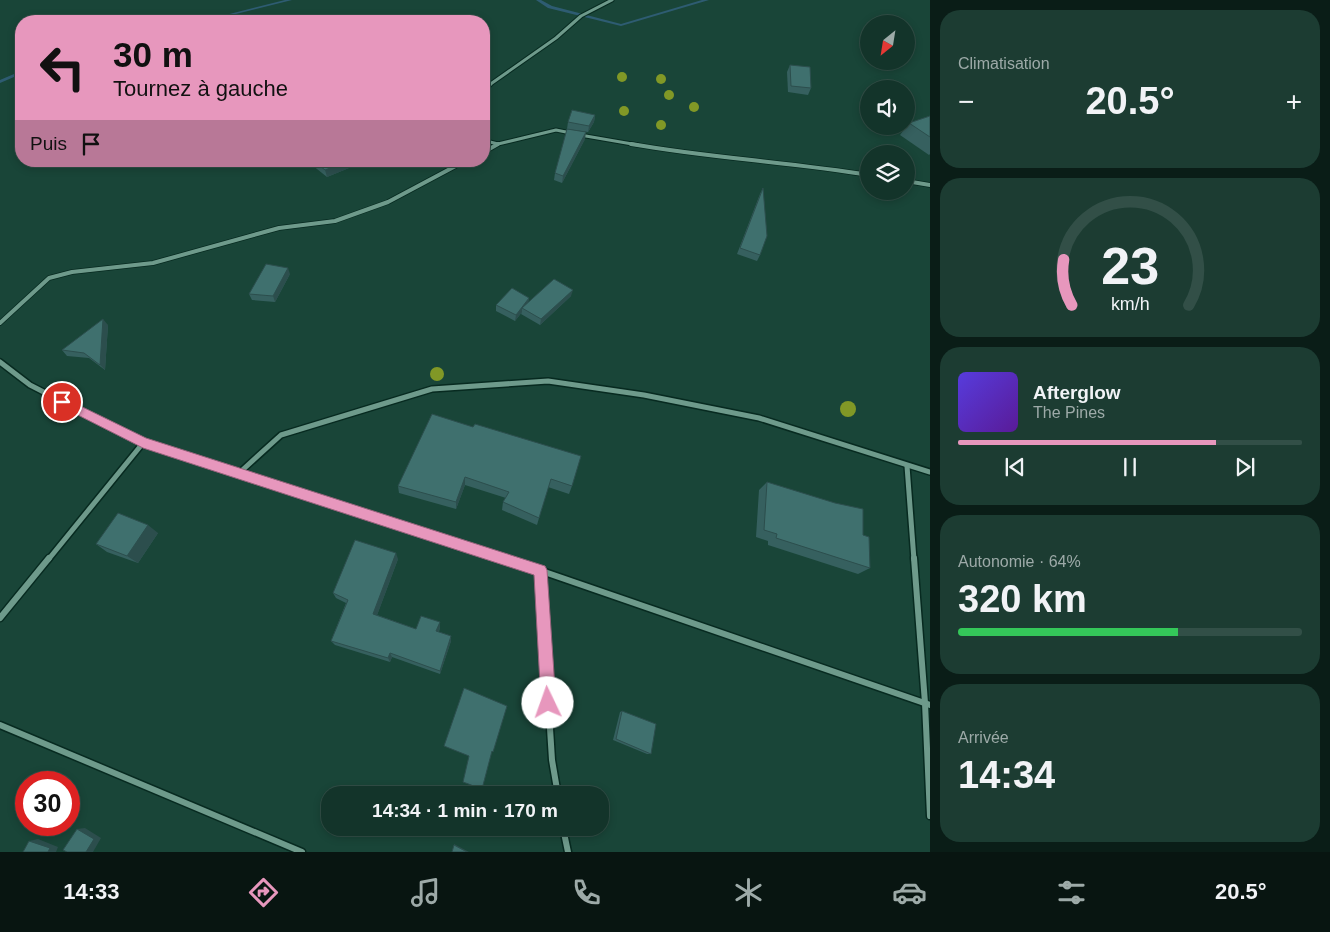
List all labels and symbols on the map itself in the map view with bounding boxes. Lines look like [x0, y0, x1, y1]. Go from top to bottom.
north arrow [860, 15, 915, 70]
pin [41, 381, 83, 423]
position arrow [521, 676, 573, 728]
speed limit sign: 30 [15, 771, 80, 836]

